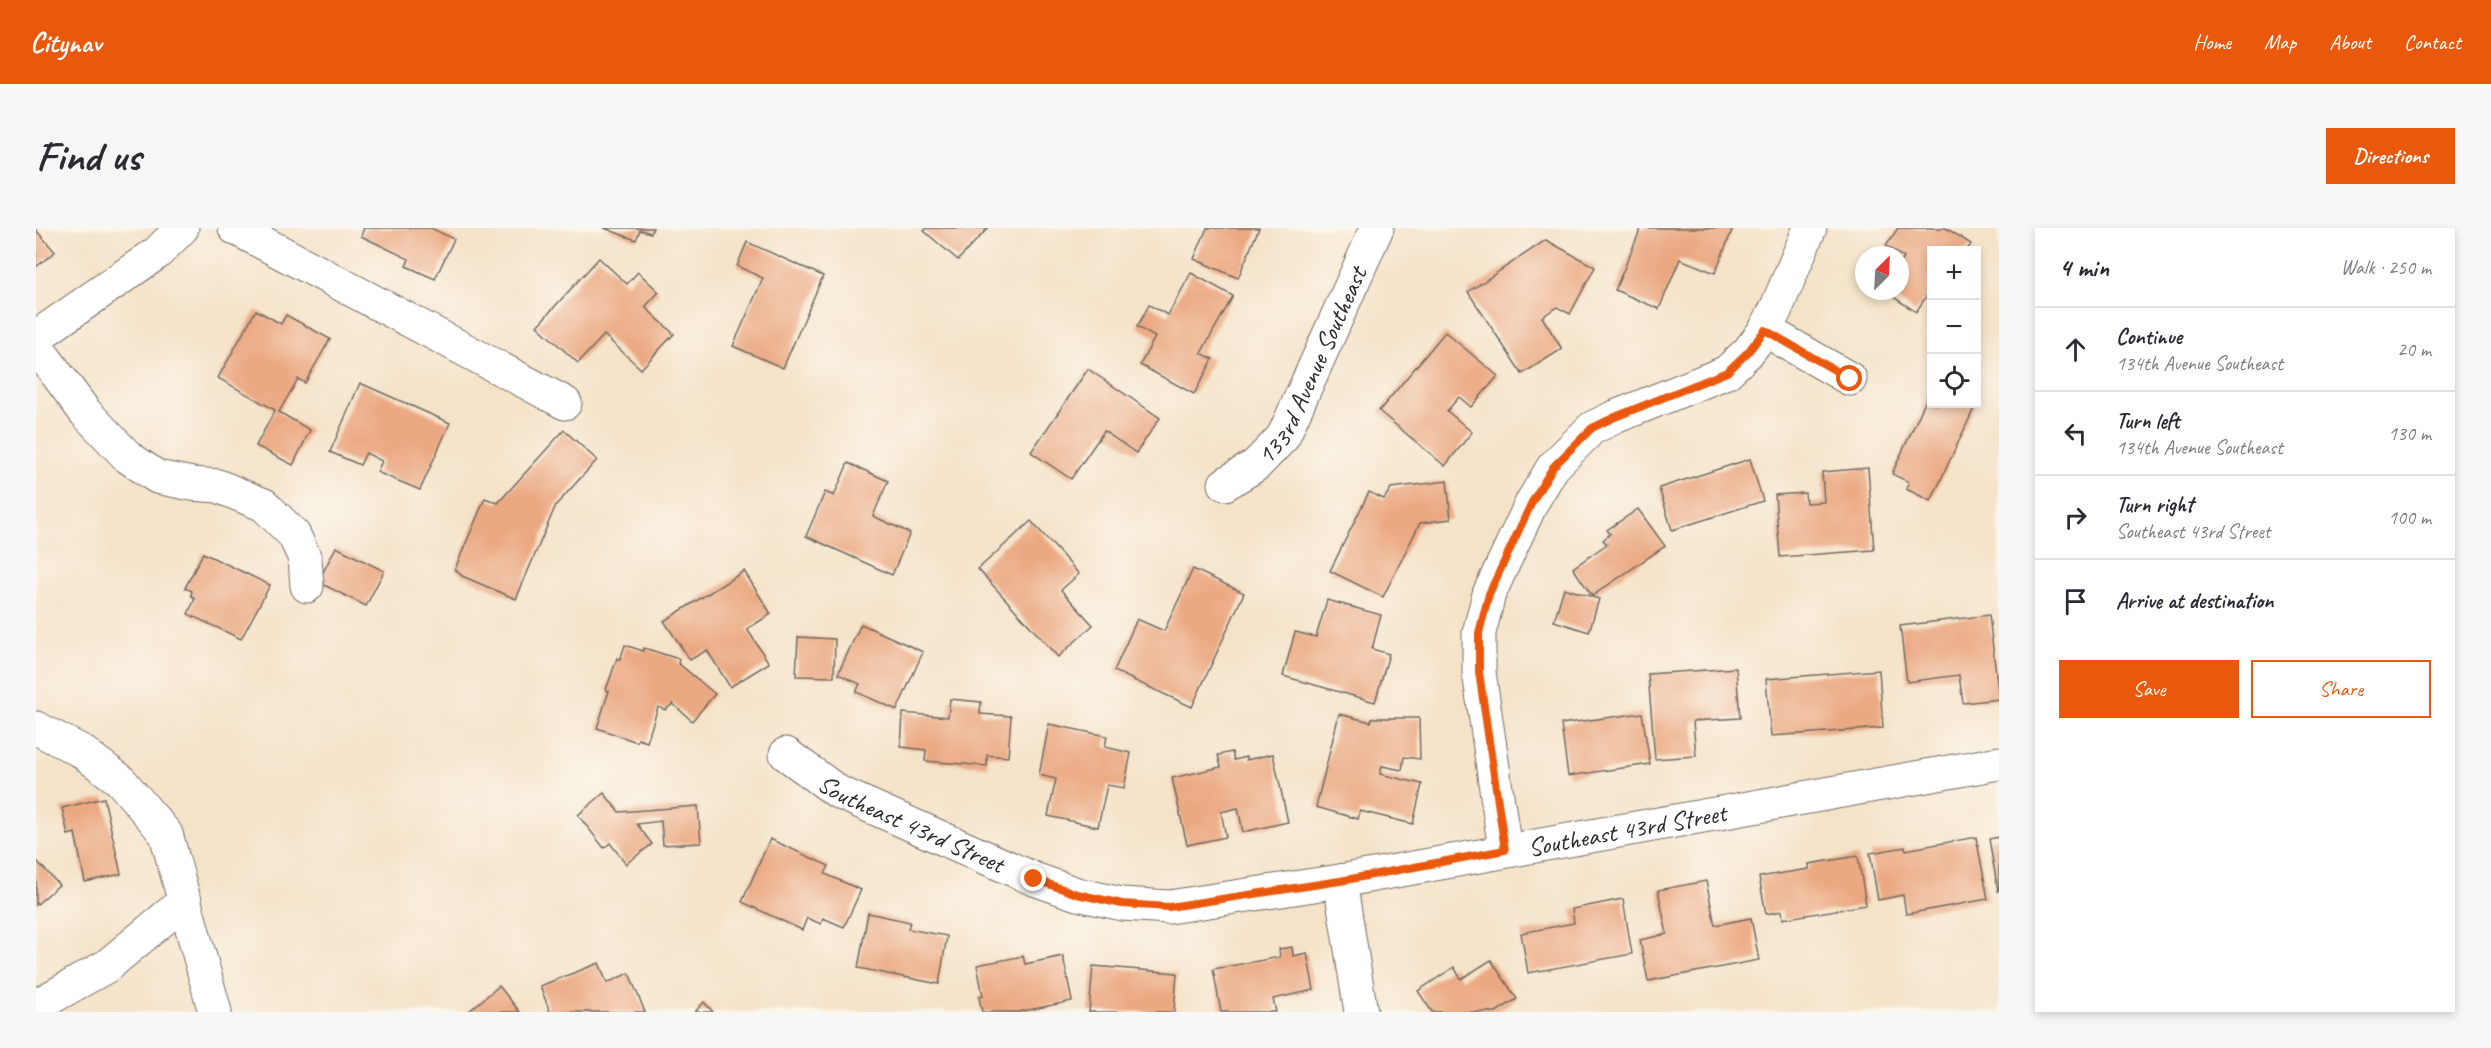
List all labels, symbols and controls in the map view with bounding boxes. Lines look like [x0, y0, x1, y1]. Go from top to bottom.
text: Citynav [30, 25, 101, 60]
text: Home [2193, 29, 2231, 55]
text: Map [2264, 29, 2296, 55]
text: About [2329, 29, 2371, 55]
text: Contact [2404, 29, 2461, 55]
button: Directions [2326, 128, 2455, 184]
text: Find us [36, 130, 141, 183]
north arrow [1855, 246, 1909, 300]
map controls [1927, 246, 1981, 408]
button: + [1927, 246, 1981, 300]
text: 4 min [2059, 251, 2109, 284]
text: Walk · 250 m [2341, 255, 2431, 280]
street label: 133rd Avenue Southeast [1250, 260, 1375, 471]
button: − [1927, 300, 1981, 354]
text: Continue [2116, 323, 2182, 351]
icon: ahead [2059, 333, 2092, 366]
text: 20 m [2397, 337, 2431, 362]
text: 134th Avenue Southeast [2116, 351, 2283, 376]
button: locate [1927, 354, 1981, 408]
route start [1836, 365, 1862, 391]
text: Turn left [2116, 407, 2180, 435]
icon: left [2059, 417, 2092, 450]
text: 130 m [2388, 421, 2431, 446]
text: 134th Avenue Southeast [2116, 435, 2283, 460]
text: Turn right [2116, 491, 2193, 519]
icon: right [2059, 501, 2092, 534]
text: 100 m [2388, 505, 2431, 530]
text: Southeast 43rd Street [2116, 519, 2270, 544]
icon: arrive [2059, 585, 2092, 618]
text: Arrive at destination [2116, 587, 2273, 615]
button: Save [2059, 660, 2239, 718]
button: Share [2251, 660, 2431, 718]
street label: Southeast 43rd Street [811, 767, 1011, 882]
street label: Southeast 43rd Street [1525, 796, 1731, 864]
route end [1020, 865, 1046, 891]

